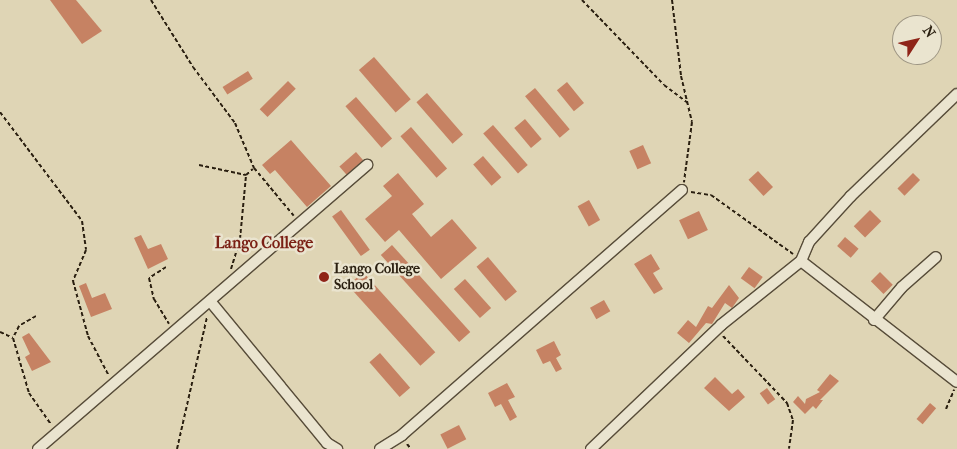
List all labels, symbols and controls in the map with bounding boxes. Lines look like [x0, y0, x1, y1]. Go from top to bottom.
north arrow [892, 15, 942, 65]
text: N [919, 22, 939, 41]
district label: Lango College [215, 233, 313, 253]
place label: Lango College School [334, 261, 420, 294]
marker: Lango College School [318, 271, 330, 283]

